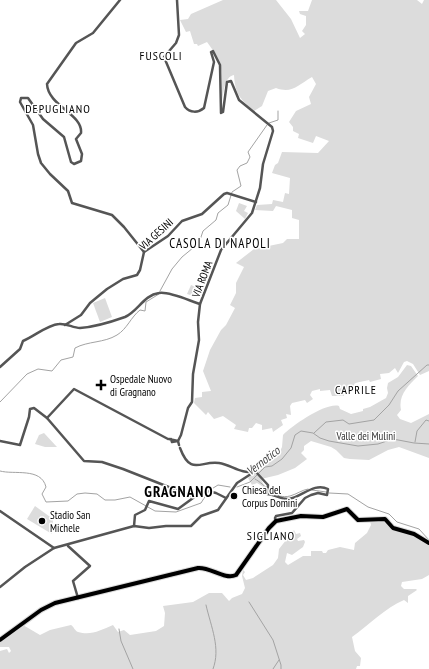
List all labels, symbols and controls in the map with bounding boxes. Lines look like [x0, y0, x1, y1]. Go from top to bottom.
district label: FUSCOLI [140, 48, 182, 63]
district label: DEPUGLIANO [25, 101, 91, 116]
street label: VIA GESINI [135, 215, 176, 253]
district label: CASOLA DI NAPOLI [169, 235, 271, 252]
street label: VIA ROMA [188, 258, 216, 300]
place label: Ospedale Nuovo di Gragnano [110, 372, 172, 399]
marker: Ospedale Nuovo di Gragnano [95, 379, 107, 391]
district label: CAPRILE [335, 382, 377, 397]
park label: Valle dei Mulini [335, 429, 396, 443]
water label: Vernotico [243, 442, 283, 478]
district label: GRAGNANO [144, 482, 214, 501]
place label: Chiesa del Corpus Domini [242, 483, 297, 510]
marker: Chiesa del Corpus Domini [229, 491, 239, 501]
place label: Stadio San Michele [50, 508, 90, 535]
marker: Stadio San Michele [37, 516, 47, 526]
district label: SIGLIANO [247, 528, 295, 543]

